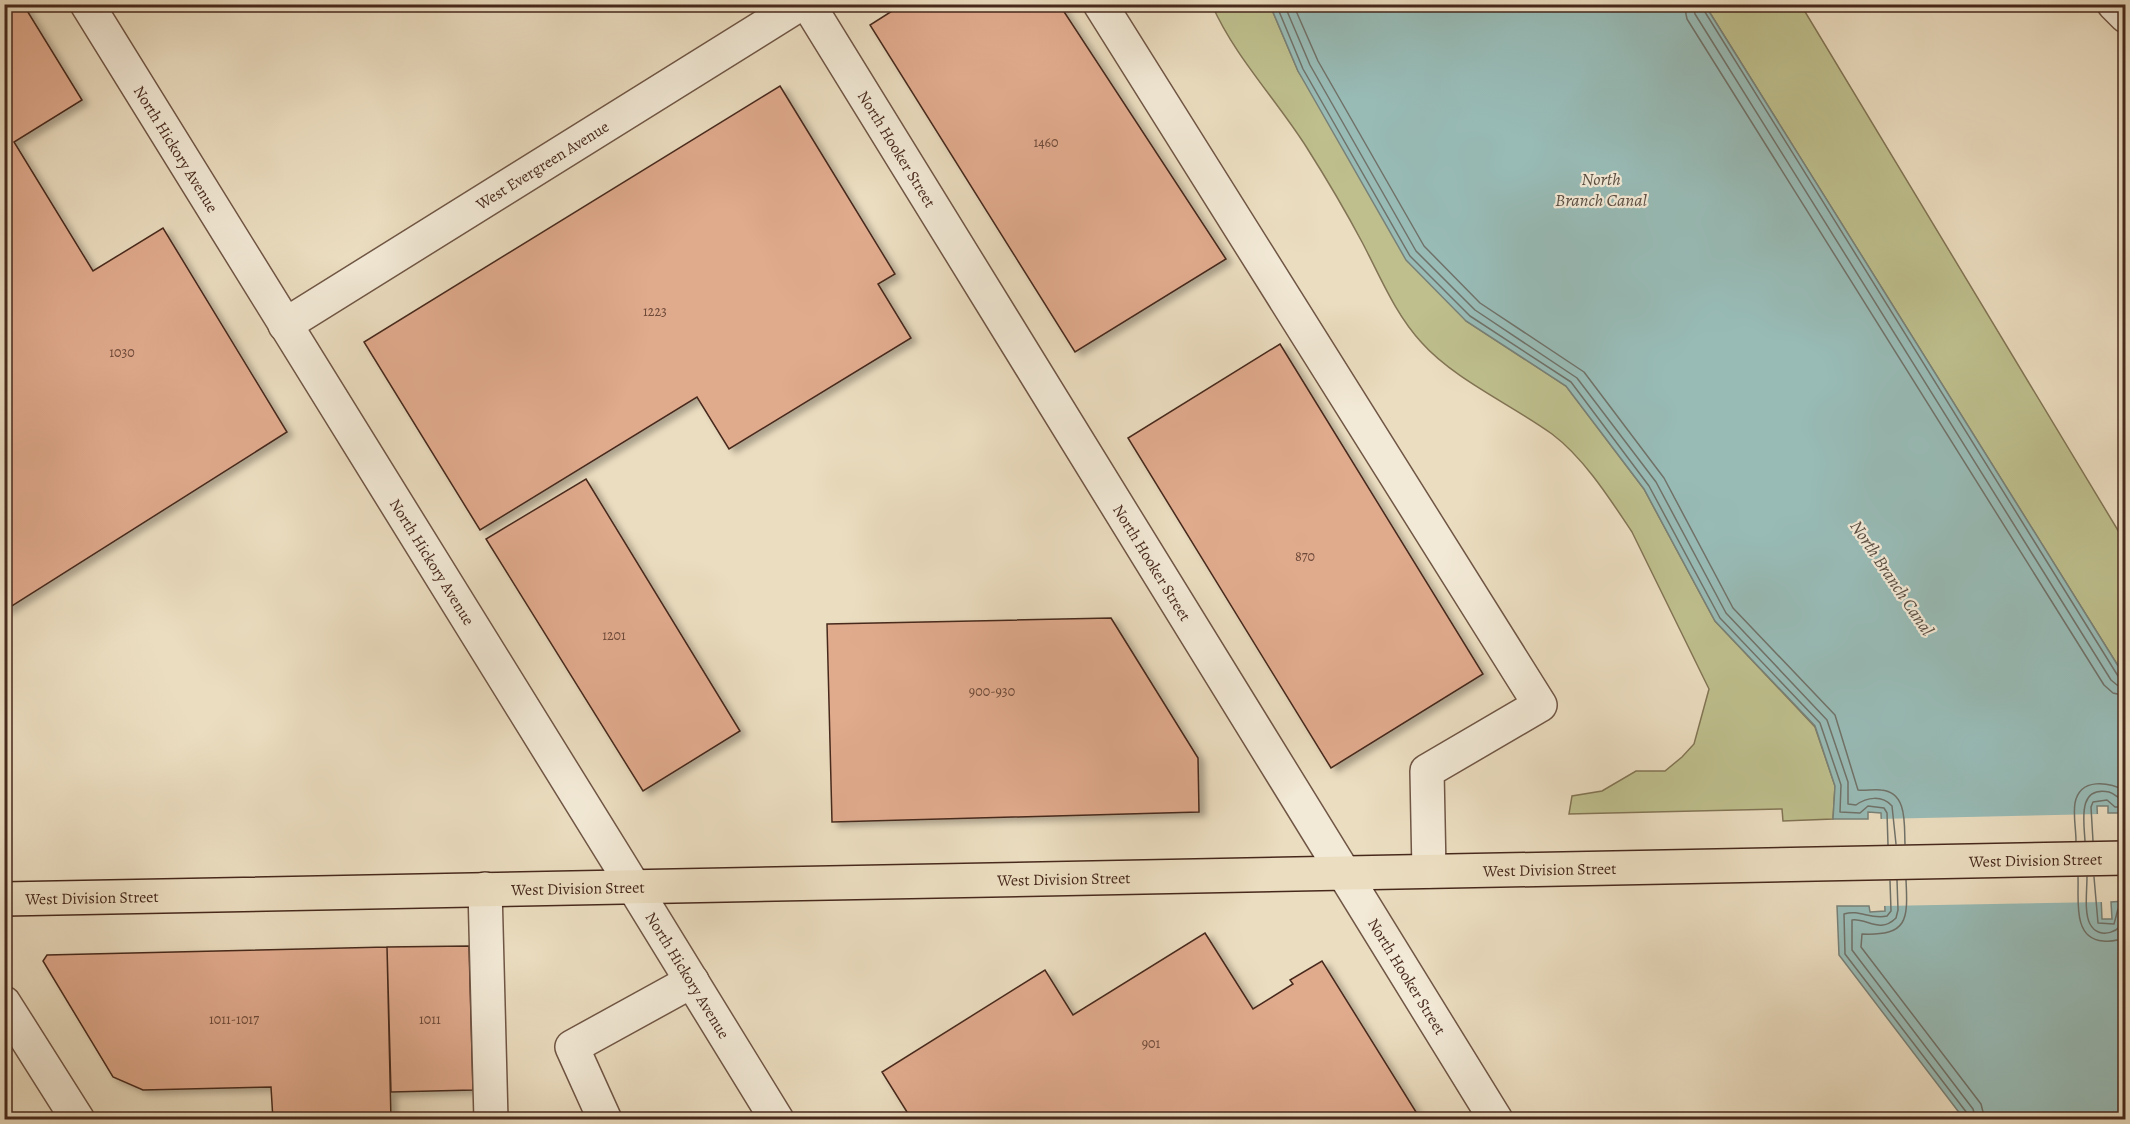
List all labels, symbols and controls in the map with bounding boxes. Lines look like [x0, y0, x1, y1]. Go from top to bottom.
street label: North Hickory Avenue [128, 82, 223, 217]
street label: North Hooker Street [852, 87, 941, 212]
street label: West Evergreen Avenue [471, 116, 613, 216]
house number: 1460 [1033, 133, 1059, 152]
water label: North Branch Canal [1555, 167, 1647, 212]
house number: 1223 [643, 302, 667, 321]
house number: 1030 [109, 343, 135, 362]
street label: North Hickory Avenue [384, 495, 479, 630]
street label: North Hooker Street [1107, 500, 1196, 626]
water label: North Branch Canal [1844, 516, 1940, 641]
house number: 870 [1295, 547, 1315, 566]
house number: 1201 [602, 626, 626, 645]
house number: 900-930 [969, 682, 1015, 701]
street label: West Division Street [1968, 848, 2103, 873]
street label: West Division Street [1482, 858, 1617, 882]
street label: West Division Street [996, 867, 1131, 892]
street label: West Division Street [510, 877, 645, 901]
street label: West Division Street [24, 886, 159, 911]
street label: North Hickory Avenue [640, 908, 735, 1043]
street label: North Hooker Street [1362, 914, 1451, 1039]
house number: 1011-1017 [209, 1010, 259, 1029]
house number: 1011 [419, 1010, 441, 1029]
house number: 901 [1142, 1034, 1161, 1053]

